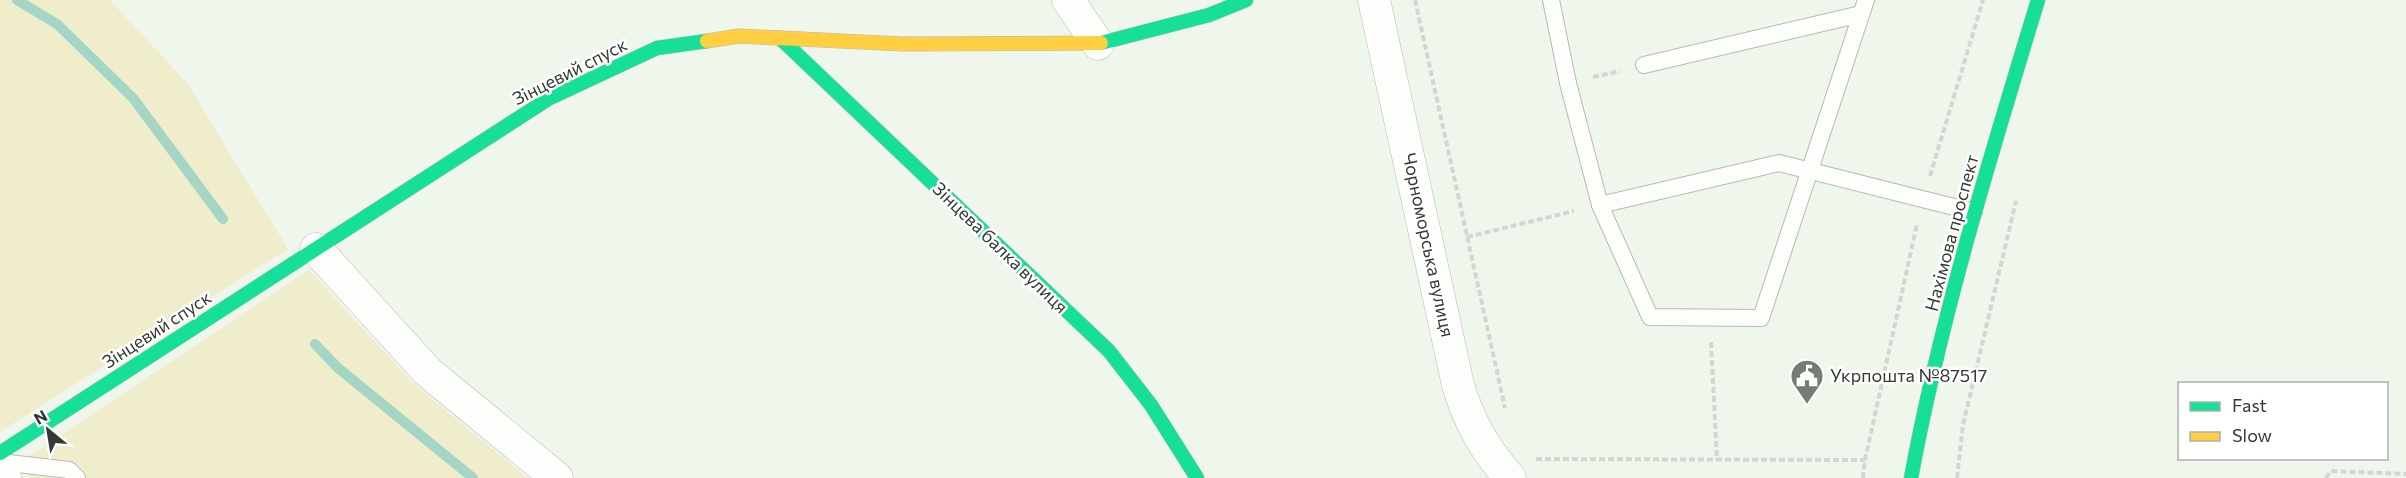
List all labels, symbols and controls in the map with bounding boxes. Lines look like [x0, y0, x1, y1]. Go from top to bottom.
street label: Зінцевий спуск [509, 33, 631, 109]
street label: Чорноморська вулиця [1399, 151, 1459, 339]
street label: Нахімова проспект [1920, 152, 1983, 313]
street label: Зінцева балка вулиця [929, 177, 1073, 318]
street label: Зінцевий спуск [98, 286, 215, 373]
public building icon: Укрпошта №87517 [1789, 358, 1825, 405]
place label: Укрпошта №87517 [1830, 364, 1987, 386]
legend [2178, 382, 2388, 460]
text: Fast [2232, 394, 2267, 416]
north arrow [18, 400, 78, 460]
text: N [30, 405, 50, 428]
text: Slow [2232, 424, 2272, 446]

